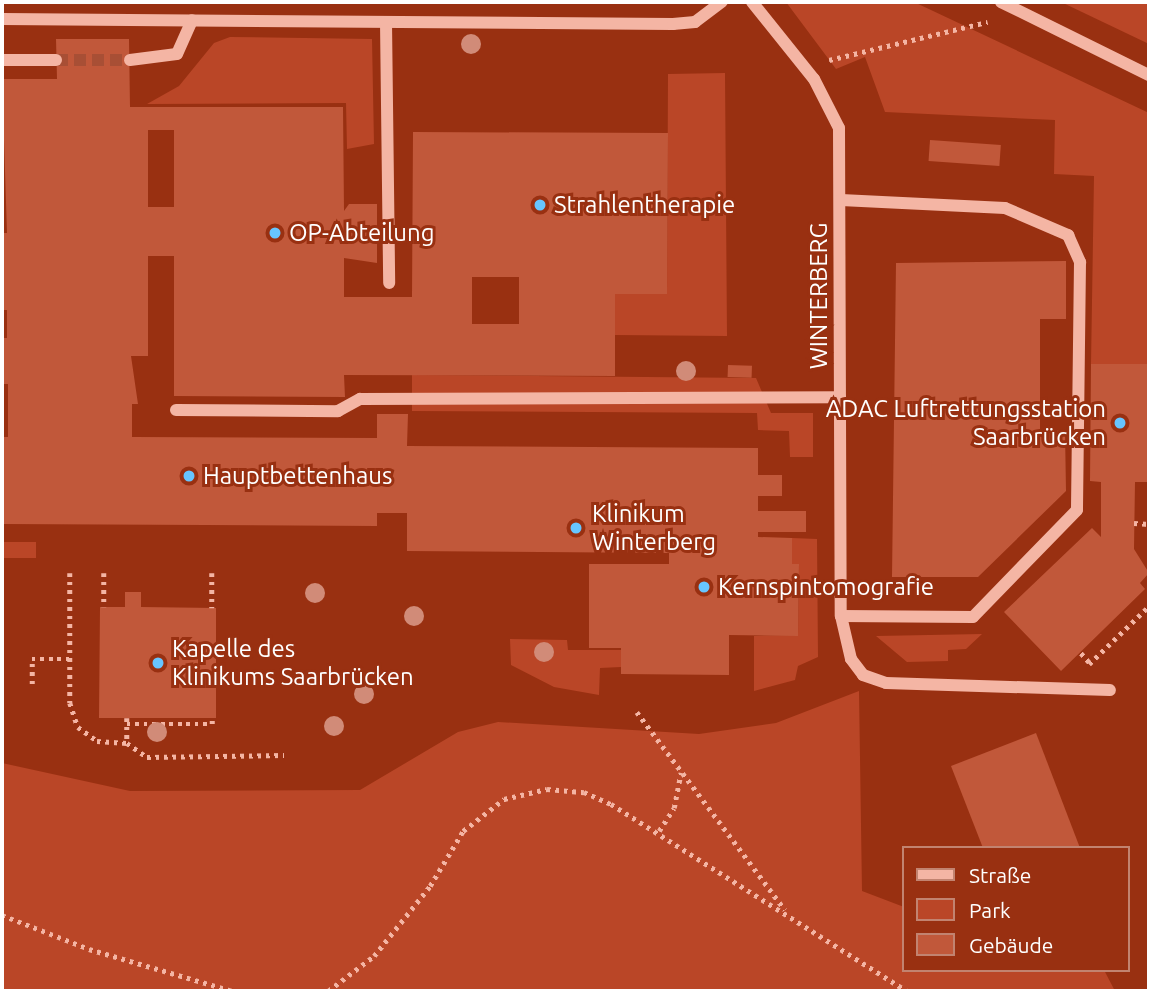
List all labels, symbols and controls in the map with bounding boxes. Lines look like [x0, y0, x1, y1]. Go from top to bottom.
place label: Strahlentherapie [554, 191, 735, 219]
marker: Strahlentherapie [532, 197, 548, 213]
place label: OP-Abteilung [289, 219, 435, 247]
street label: WINTERBERG [805, 223, 833, 369]
marker: OP-Abteilung [267, 225, 283, 241]
place label: ADAC Luftrettungsstation Saarbrücken [826, 395, 1106, 451]
marker: ADAC Luftrettungsstation Saarbrücken [1112, 415, 1128, 431]
place label: Hauptbettenhaus [203, 462, 392, 490]
marker: Hauptbettenhaus [181, 468, 197, 484]
place label: Klinikum Winterberg [592, 500, 716, 556]
marker: Klinikum Winterberg [566, 518, 586, 538]
place label: Kernspintomografie [718, 573, 934, 601]
marker: Kernspintomografie [696, 579, 712, 595]
place label: Kapelle des Klinikums Saarbrücken [172, 635, 414, 691]
marker: Kapelle des Klinikums Saarbrücken [150, 655, 166, 671]
legend [902, 846, 1130, 972]
text: Straße [969, 863, 1031, 887]
text: Park [969, 898, 1011, 922]
text: Gebäude [969, 933, 1053, 957]

